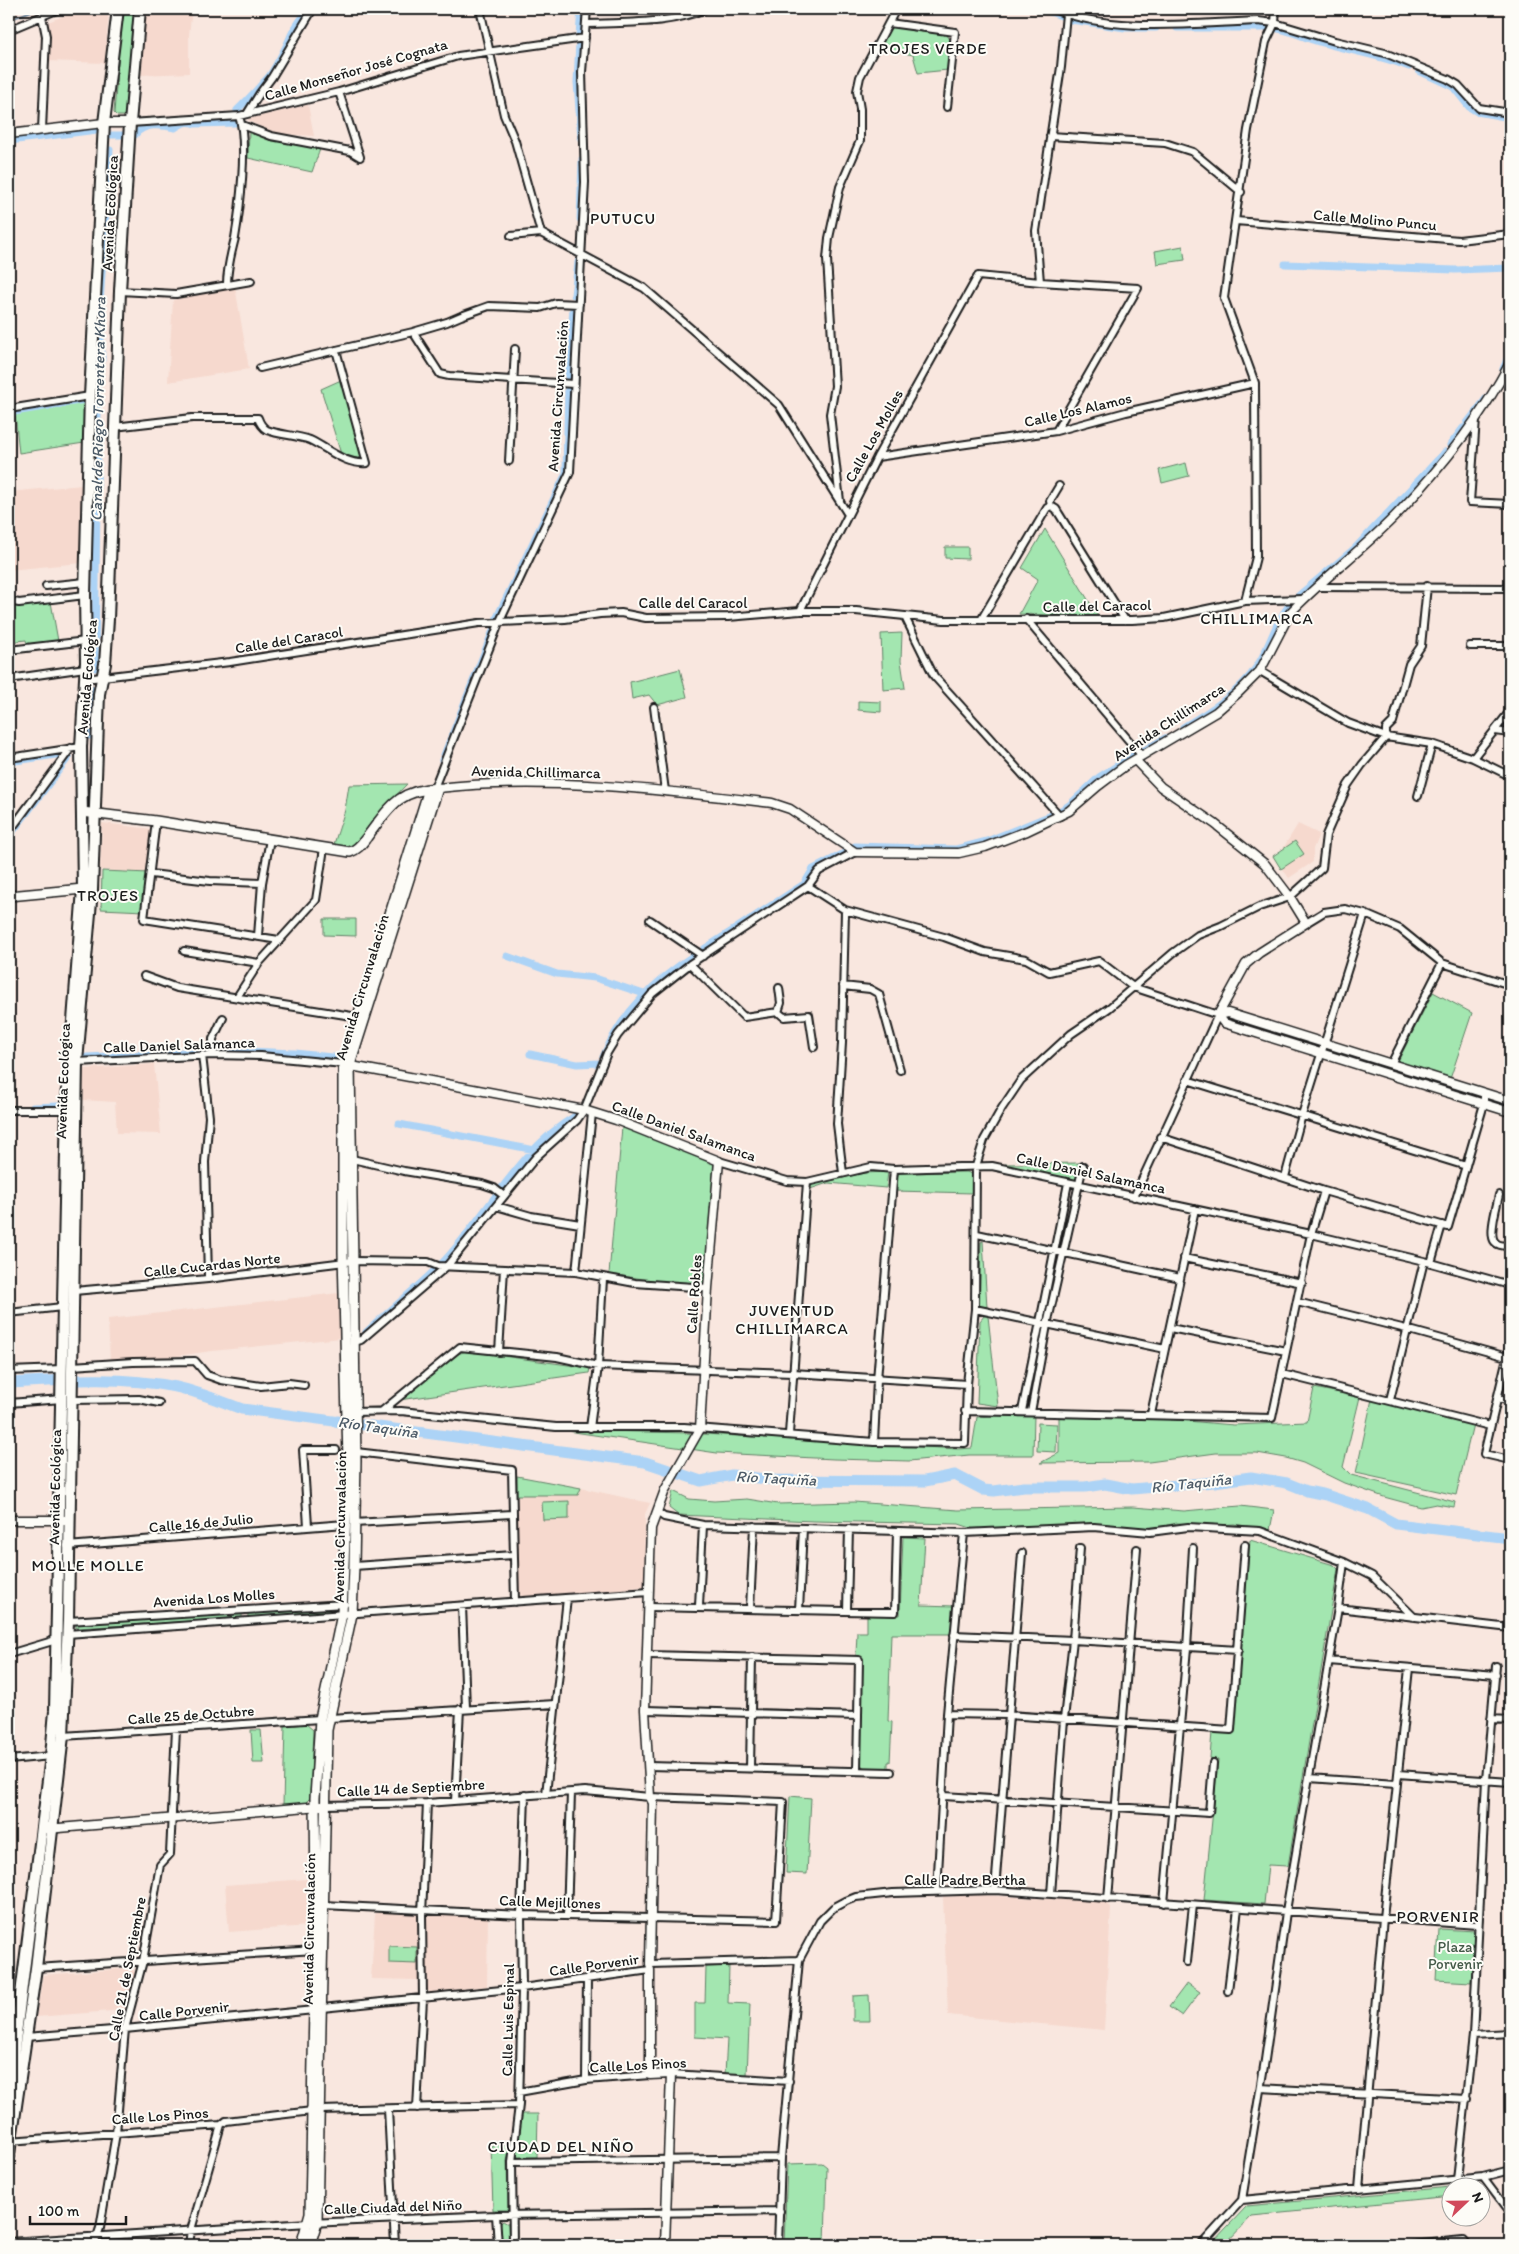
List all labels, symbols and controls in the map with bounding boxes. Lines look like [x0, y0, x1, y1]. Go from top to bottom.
street label: Calle Monseñor José Cognata [262, 35, 450, 105]
district label: TROJES VERDE [869, 39, 987, 58]
street label: Avenida Ecológica [98, 154, 122, 271]
street label: Calle Molino Puncu [1312, 206, 1438, 234]
district label: PUTUCU [590, 209, 656, 228]
water label: Canal de Riego Torrentera Khora [87, 296, 109, 521]
street label: Avenida Circunvalación [544, 319, 572, 472]
street label: Calle Los Molles [841, 386, 907, 486]
street label: Calle Los Alamos [1022, 389, 1134, 431]
street label: Calle del Caracol [639, 594, 748, 612]
street label: Calle del Caracol [1042, 596, 1152, 616]
district label: CHILLIMARCA [1200, 609, 1314, 628]
street label: Avenida Ecológica [73, 618, 101, 736]
street label: Calle del Caracol [234, 622, 345, 657]
street label: Avenida Chillimarca [1110, 679, 1228, 765]
street label: Avenida Chillimarca [471, 762, 601, 782]
district label: TROJES [77, 886, 139, 905]
street label: Avenida Circunvalación [331, 911, 393, 1062]
street label: Avenida Ecológica [52, 1023, 74, 1139]
street label: Calle Daniel Salamanca [103, 1033, 256, 1057]
street label: Calle Daniel Salamanca [609, 1097, 759, 1166]
street label: Calle Daniel Salamanca [1015, 1148, 1168, 1198]
street label: Calle Cucardas Norte [143, 1249, 281, 1281]
street label: Calle Robles [682, 1254, 706, 1334]
district label: JUVENTUD CHILLIMARCA [735, 1301, 849, 1338]
water label: Río Taquiña [337, 1412, 420, 1442]
street label: Avenida Ecológica [45, 1429, 65, 1545]
street label: Avenida Circunvalación [330, 1451, 350, 1603]
water label: Río Taquiña [735, 1466, 818, 1490]
water label: Río Taquiña [1150, 1469, 1233, 1497]
street label: Calle 16 de Julio [148, 1509, 254, 1537]
district label: MOLLE MOLLE [32, 1556, 144, 1575]
street label: Avenida Los Molles [152, 1585, 276, 1611]
street label: Calle 25 de Octubre [127, 1702, 255, 1728]
street label: Calle 14 de Septiembre [337, 1775, 485, 1801]
street label: Avenida Circunvalación [299, 1853, 319, 2005]
street label: Calle Padre Bertha [904, 1871, 1026, 1889]
street label: Calle Mejillones [499, 1891, 602, 1913]
street label: Calle 21 de Septiembre [104, 1895, 150, 2043]
district label: PORVENIR [1396, 1907, 1480, 1926]
park label: Plaza Porvenir [1428, 1938, 1482, 1973]
street label: Calle Porvenir [548, 1950, 640, 1980]
street label: Calle Luis Espinal [498, 1963, 518, 2077]
street label: Calle Porvenir [138, 1997, 230, 2025]
street label: Calle Los Pinos [589, 2053, 687, 2077]
street label: Calle Los Pinos [111, 2104, 209, 2128]
district label: CIUDAD DEL NIÑO [487, 2137, 635, 2156]
north arrow [1442, 2176, 1492, 2226]
text: N [1468, 2190, 1487, 2205]
scale bar [30, 2194, 126, 2226]
street label: Calle Ciudad del Niño [324, 2196, 462, 2218]
text: 100 m [38, 2202, 80, 2220]

